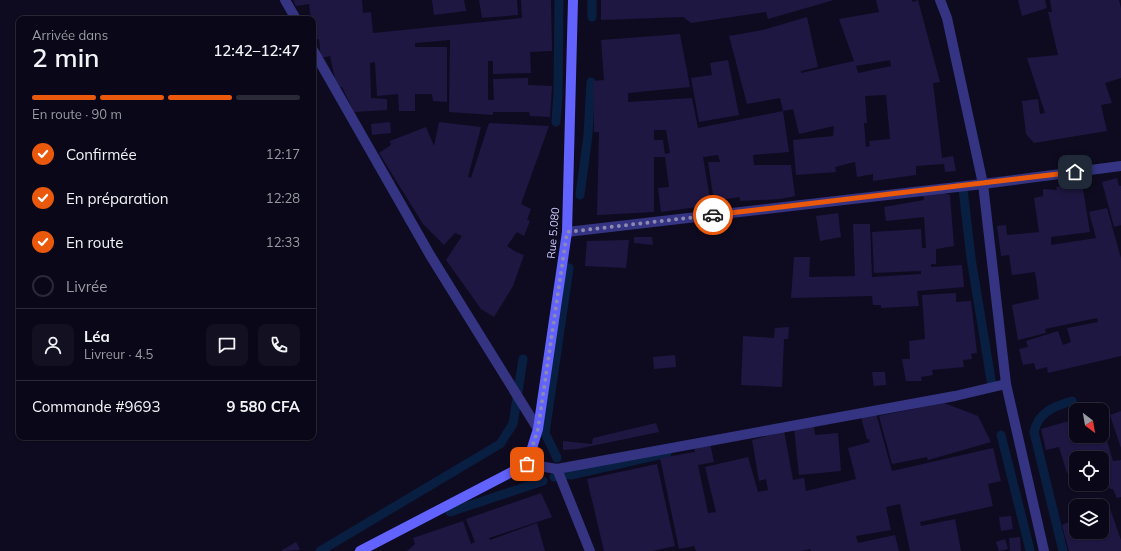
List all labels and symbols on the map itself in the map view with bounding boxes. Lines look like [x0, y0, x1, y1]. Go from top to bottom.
pin [1058, 155, 1092, 189]
courier [693, 195, 733, 235]
street label: Rue 5.080 [544, 206, 562, 259]
north arrow [1069, 403, 1109, 443]
pin [510, 447, 544, 481]

